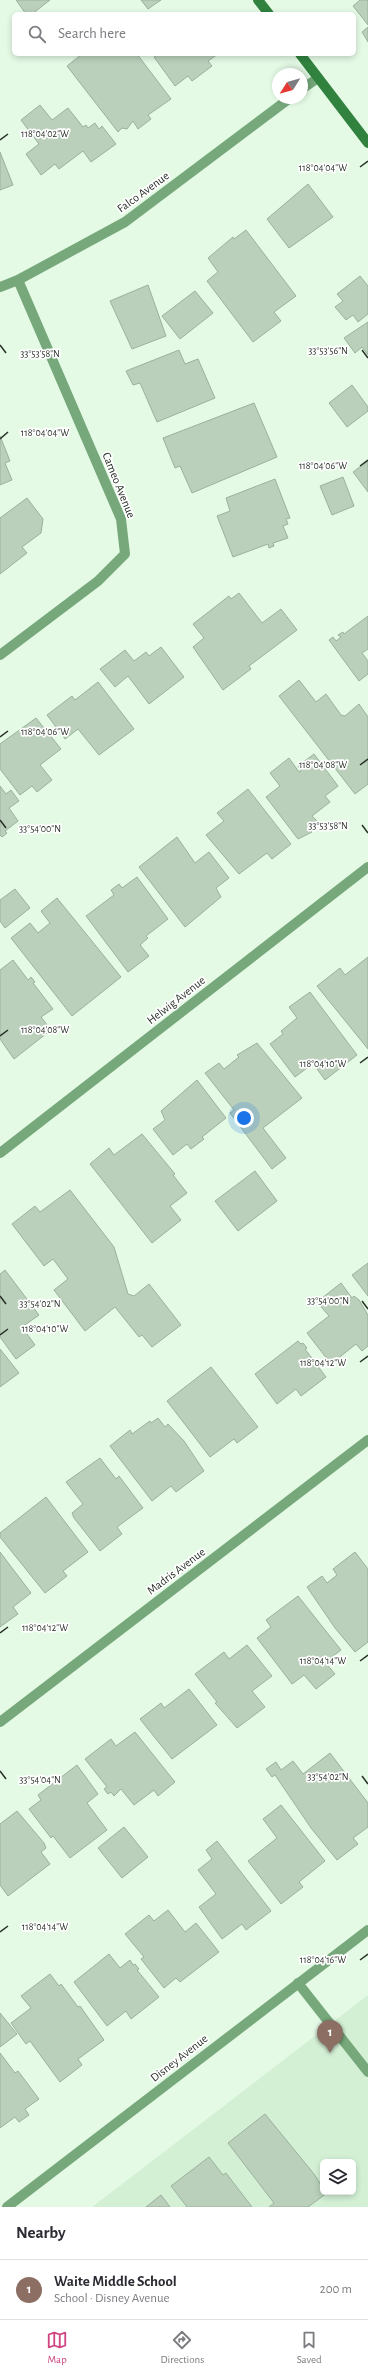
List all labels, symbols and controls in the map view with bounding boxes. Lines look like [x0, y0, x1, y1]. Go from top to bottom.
search box [12, 12, 356, 56]
icon: search [26, 23, 48, 45]
text: Search here [58, 26, 126, 41]
north arrow [272, 68, 308, 104]
text: 118°04'02"W [21, 129, 69, 139]
text: 118°04'04"W [299, 163, 347, 173]
street label: Falco Avenue [115, 169, 171, 215]
text: 33°53'56"N [308, 346, 348, 356]
text: 33°53'58"N [20, 349, 60, 359]
text: 118°04'04"W [21, 428, 69, 438]
street label: Cameo Avenue [100, 450, 138, 520]
text: 118°04'06"W [299, 461, 347, 471]
text: 118°04'06"W [21, 727, 69, 737]
text: 118°04'08"W [299, 760, 347, 770]
text: 33°53'58"N [308, 821, 348, 831]
text: 33°54'00"N [19, 824, 61, 834]
street label: Helwig Avenue [145, 974, 207, 1026]
text: 118°04'08"W [21, 1025, 69, 1035]
text: 118°04'10"W [300, 1059, 347, 1069]
your location [234, 1108, 254, 1128]
text: 33°54'00"N [307, 1296, 349, 1306]
text: 33°54'02"N [19, 1299, 61, 1309]
text: 118°04'10"W [22, 1324, 69, 1334]
text: 118°04'12"W [300, 1358, 346, 1368]
street label: Madris Avenue [145, 1545, 207, 1597]
text: 118°04'12"W [22, 1623, 68, 1633]
text: 118°04'14"W [300, 1656, 346, 1666]
text: 33°54'02"N [307, 1772, 349, 1782]
text: 33°54'04"N [19, 1775, 61, 1785]
text: 118°04'14"W [22, 1922, 68, 1932]
text: 118°04'16"W [300, 1955, 346, 1965]
pin: 1 [317, 2020, 343, 2053]
street label: Disney Avenue [148, 2032, 210, 2085]
map controls [320, 2159, 356, 2195]
button: layers [320, 2159, 356, 2195]
text: Nearby [16, 2224, 66, 2241]
text: Waite Middle School [54, 2274, 177, 2289]
text: 1 [27, 2283, 31, 2296]
text: 200 m [320, 2283, 352, 2296]
text: School · Disney Avenue [54, 2292, 170, 2305]
tab: Map [46, 2329, 68, 2366]
tab: Directions [160, 2329, 204, 2366]
tab: Saved [297, 2329, 322, 2366]

